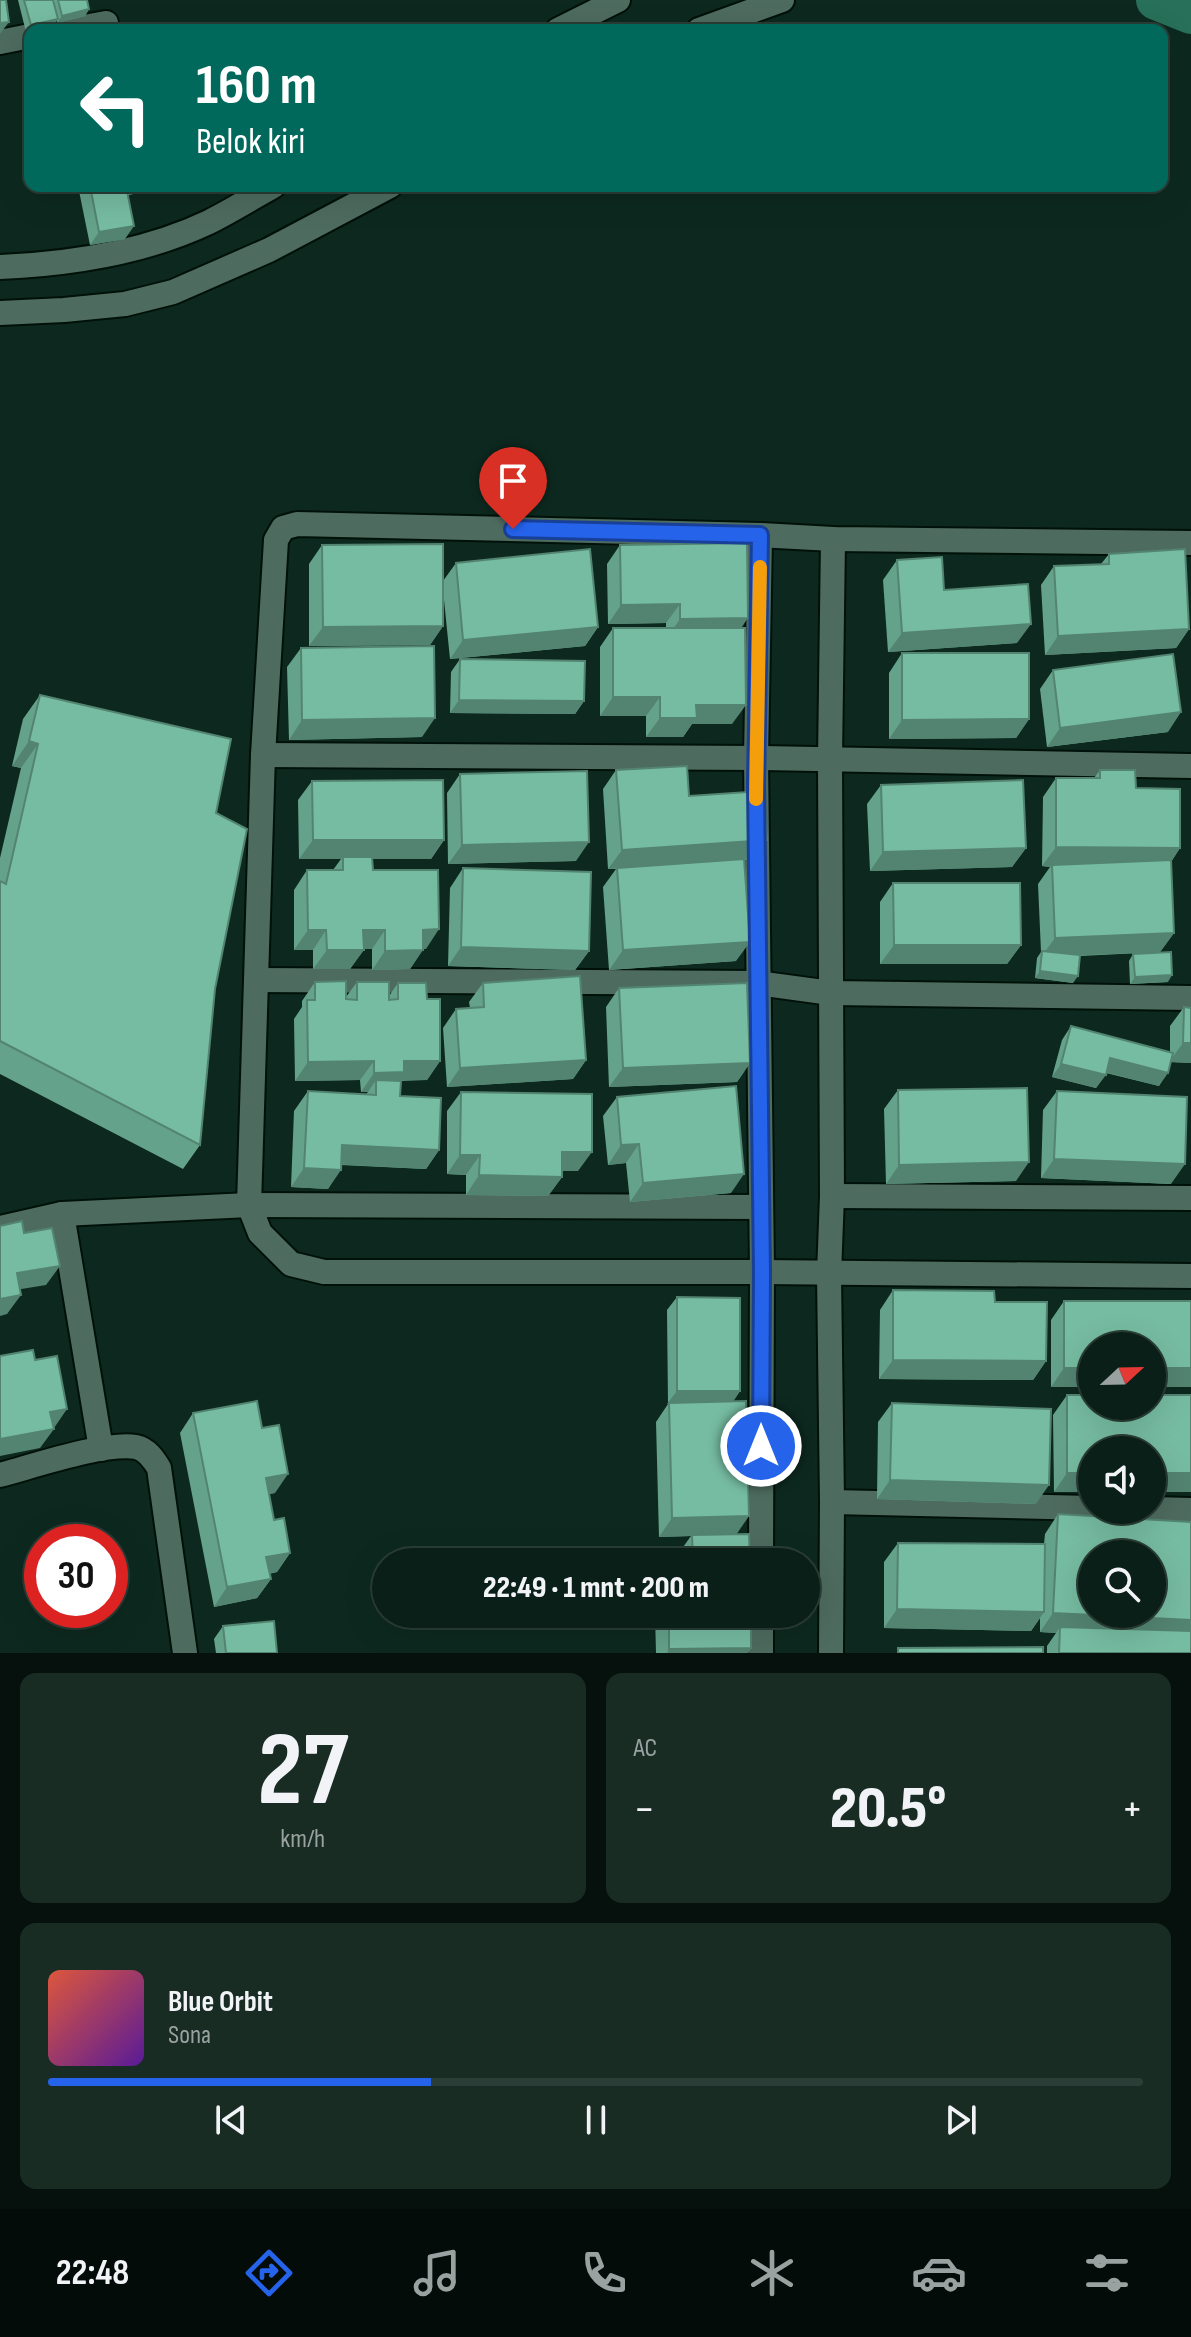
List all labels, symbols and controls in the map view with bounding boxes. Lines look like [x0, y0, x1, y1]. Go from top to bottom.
text: 160 m [196, 53, 317, 120]
icon: left [64, 56, 168, 160]
text: Belok kiri [196, 121, 305, 164]
pin [479, 447, 547, 529]
icon: arrive [491, 459, 535, 503]
north arrow [1078, 1332, 1166, 1420]
map controls [1078, 1332, 1166, 1628]
position arrow [719, 1404, 803, 1488]
button: sound [1078, 1436, 1166, 1524]
speed limit sign: 30 [24, 1524, 128, 1628]
button: search [1078, 1540, 1166, 1628]
text: 22:49 · 1 mnt · 200 m [483, 1570, 709, 1606]
text: 27 [257, 1709, 348, 1834]
text: AC [634, 1733, 657, 1764]
text: 20.5° [830, 1773, 947, 1845]
text: − [634, 1783, 655, 1836]
text: + [1121, 1783, 1143, 1836]
text: km/h [280, 1824, 325, 1855]
text: Blue Orbit [168, 1984, 273, 2020]
text: Sona [168, 2020, 211, 2051]
icon: previous [209, 2098, 253, 2142]
icon: pause [574, 2098, 618, 2142]
icon: next [939, 2098, 983, 2142]
icon: directions [241, 2245, 297, 2301]
icon: music [409, 2245, 465, 2301]
icon: phone [576, 2245, 632, 2301]
icon: climate [744, 2245, 800, 2301]
icon: car [911, 2245, 967, 2301]
icon: filters [1079, 2245, 1135, 2301]
text: 22:48 [56, 2252, 129, 2295]

